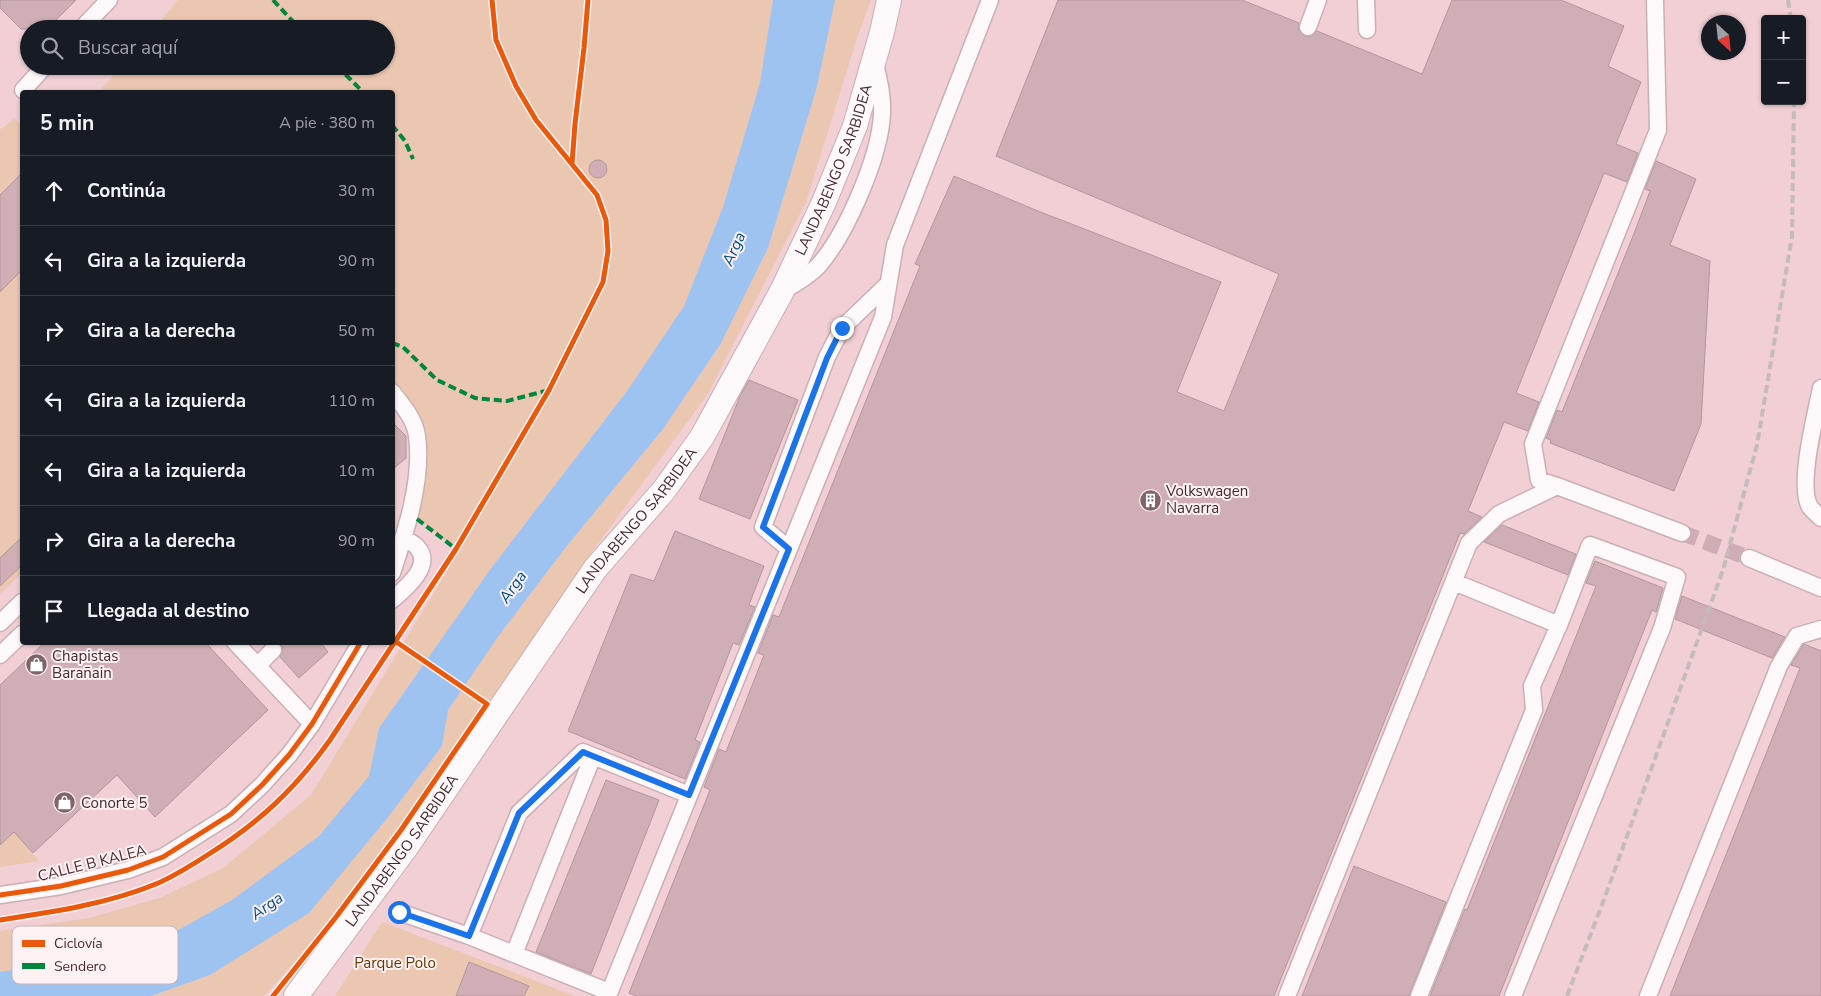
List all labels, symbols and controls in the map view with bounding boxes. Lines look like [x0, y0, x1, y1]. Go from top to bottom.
north arrow [1701, 15, 1746, 60]
map controls [1761, 15, 1806, 105]
button: + [1761, 15, 1806, 60]
search box [20, 20, 395, 75]
icon: search [38, 34, 66, 62]
text: Buscar aquí [78, 35, 177, 61]
button: − [1761, 60, 1806, 105]
street label: LANDABENGO SARBIDEA [790, 82, 876, 259]
text: 5 min [40, 109, 94, 137]
text: A pie · 380 m [279, 112, 375, 134]
icon: ahead [40, 177, 68, 205]
text: Continúa [87, 178, 166, 204]
text: 30 m [338, 180, 375, 202]
water label: Arga [716, 228, 751, 270]
icon: left [40, 247, 68, 275]
text: Gira a la izquierda [87, 248, 246, 274]
text: 90 m [338, 250, 375, 272]
icon: right [40, 317, 68, 345]
route end [831, 317, 854, 340]
text: Gira a la derecha [87, 318, 236, 344]
text: 50 m [338, 320, 375, 342]
icon: left [40, 387, 68, 415]
text: Gira a la izquierda [87, 388, 246, 414]
text: 110 m [328, 390, 375, 412]
street label: LANDABENGO SARBIDEA [571, 443, 701, 598]
icon: left [40, 457, 68, 485]
text: Gira a la izquierda [87, 458, 246, 484]
text: 10 m [338, 460, 375, 482]
place label: Volkswagen Navarra [1165, 481, 1248, 518]
building icon: Volkswagen Navarra [1138, 488, 1162, 512]
icon: right [40, 527, 68, 555]
text: Gira a la derecha [87, 528, 236, 554]
text: 90 m [338, 530, 375, 552]
water label: Arga [493, 566, 532, 609]
icon: arrive [40, 597, 68, 625]
text: Llegada al destino [87, 598, 249, 624]
place label: Chapistas Barañain [52, 646, 118, 683]
shop icon: Chapistas Barañain [24, 653, 48, 677]
street label: LANDABENGO SARBIDEA [341, 770, 463, 931]
shop icon: Conorte 5 [53, 791, 77, 815]
place label: Conorte 5 [81, 793, 148, 813]
street label: CALLE B KALEA [36, 840, 148, 886]
water label: Arga [245, 887, 288, 926]
route start [388, 901, 411, 924]
legend [12, 926, 178, 984]
text: Ciclovía [54, 934, 103, 953]
park label: Parque Polo [354, 953, 436, 973]
text: Sendero [54, 957, 107, 976]

